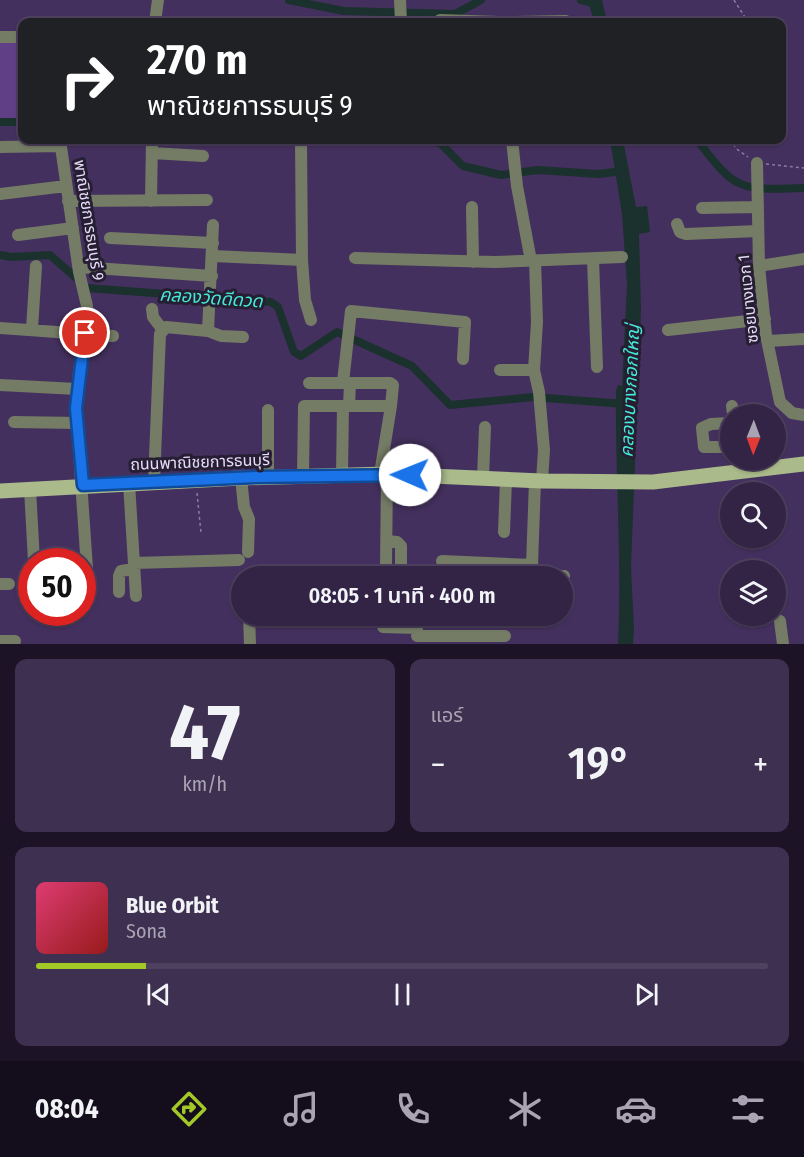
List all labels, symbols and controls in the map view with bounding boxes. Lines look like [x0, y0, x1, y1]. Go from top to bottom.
text: 270 m [147, 35, 247, 85]
icon: right [48, 42, 126, 120]
text: พาณิชยการธนบุรี 9 [147, 90, 353, 122]
street label: พาณิชยการธนบุรี 9 [70, 158, 108, 282]
street label: ซอยบางแวก 1 [734, 254, 762, 344]
water label: คลองวัดดีดวด [159, 283, 264, 313]
pin [59, 307, 110, 358]
icon: arrive [68, 316, 101, 349]
water label: คลองบางกอกใหญ่ [616, 321, 645, 458]
north arrow [720, 404, 786, 470]
map controls [720, 404, 786, 626]
position arrow [378, 443, 442, 507]
street label: ถนนพาณิชยการธนบุรี [130, 450, 270, 474]
button: search [720, 482, 786, 548]
speed limit sign: 50 [18, 548, 96, 626]
button: layers [720, 560, 786, 626]
text: 08:05 · 1 นาที · 400 m [308, 582, 496, 609]
text: 47 [169, 686, 241, 780]
text: แอร์ [431, 703, 463, 727]
text: 19° [568, 737, 631, 791]
text: − [431, 745, 445, 785]
text: + [753, 745, 768, 785]
text: km/h [182, 772, 227, 796]
text: Blue Orbit [126, 892, 219, 919]
text: Sona [126, 919, 167, 943]
icon: previous [142, 978, 175, 1011]
icon: pause [386, 978, 419, 1011]
icon: next [630, 978, 663, 1011]
icon: directions [168, 1088, 210, 1130]
icon: music [280, 1088, 322, 1130]
icon: phone [392, 1088, 434, 1130]
icon: climate [504, 1088, 546, 1130]
icon: car [615, 1088, 657, 1130]
icon: filters [727, 1088, 769, 1130]
text: 08:04 [35, 1093, 99, 1125]

